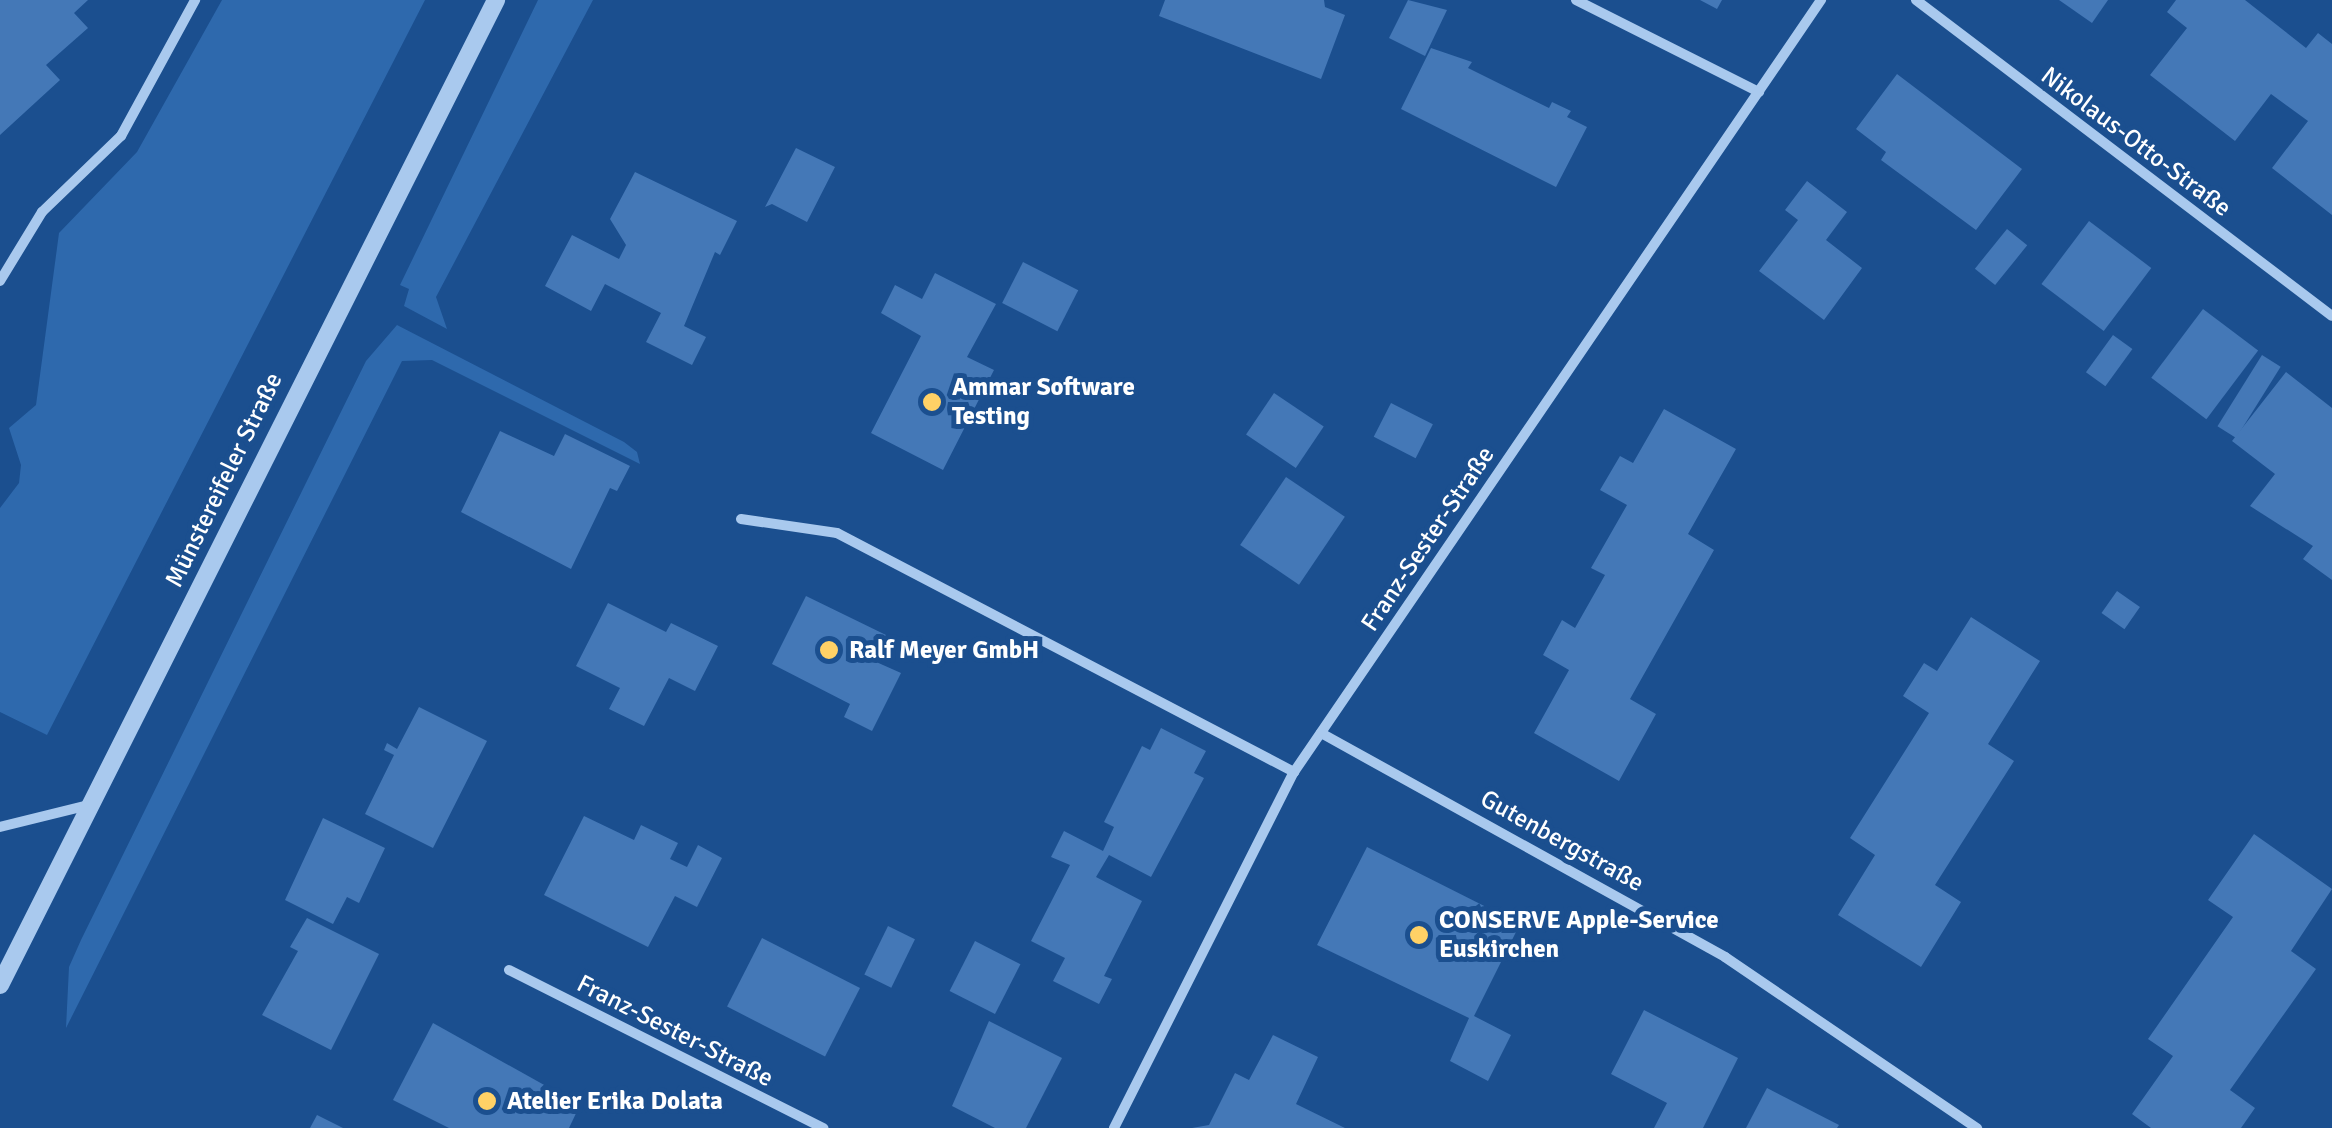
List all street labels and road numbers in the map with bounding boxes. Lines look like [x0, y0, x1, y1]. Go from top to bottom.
street label: Nikolaus-Otto-Straße [2035, 61, 2237, 223]
street label: Münstereifeler Straße [159, 368, 289, 592]
street label: Franz-Sester-Straße [1355, 441, 1501, 637]
street label: Gutenbergstraße [1475, 784, 1649, 898]
street label: Franz-Sester-Straße [572, 969, 778, 1093]

